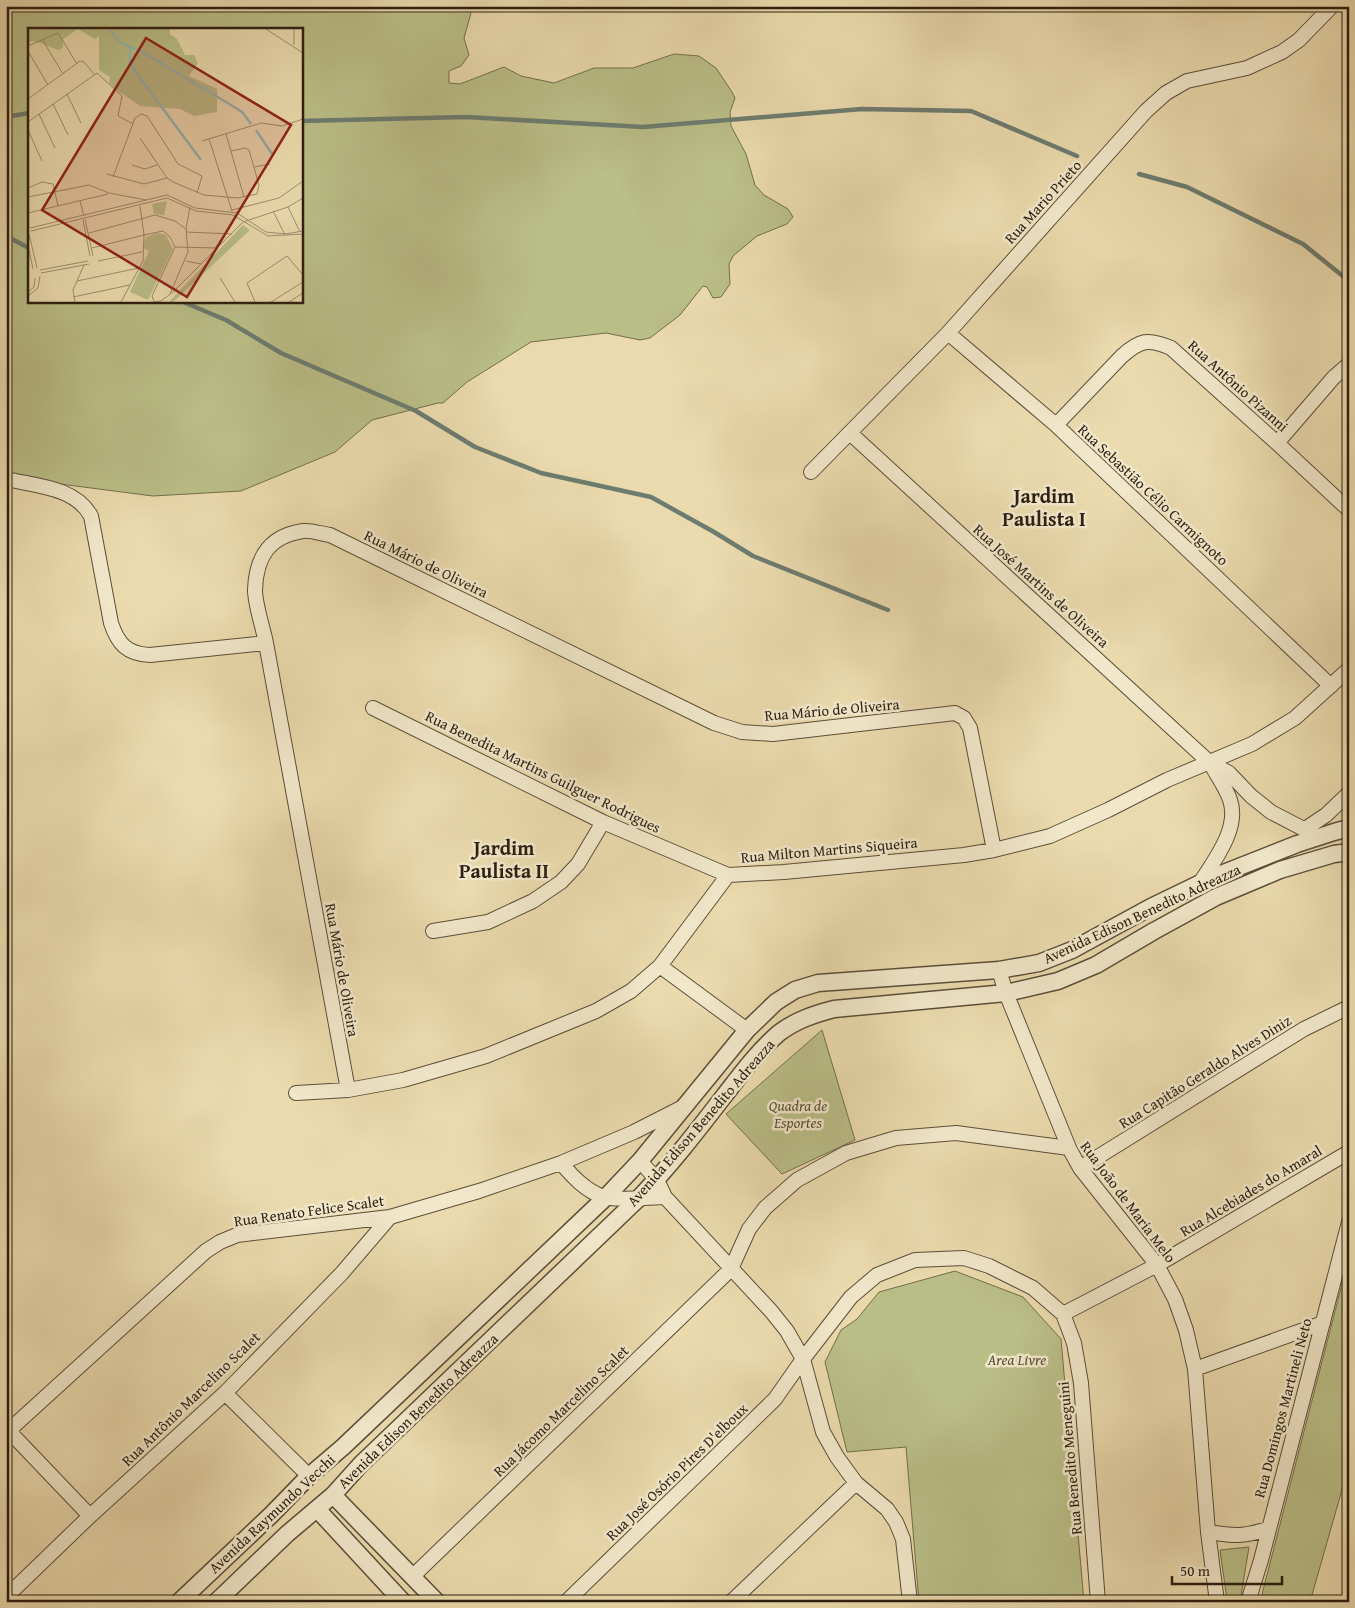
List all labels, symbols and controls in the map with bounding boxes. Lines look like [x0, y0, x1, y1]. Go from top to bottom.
inset map [28, 28, 302, 302]
street label: Rua Mario Prieto [999, 155, 1086, 248]
street label: Rua Antônio Pizanni [1184, 335, 1293, 436]
street label: Rua Sebastião Célio Carmignoto [1073, 419, 1233, 570]
district label: Jardim Paulista I [1002, 481, 1086, 533]
street label: Rua José Martins de Oliveira [969, 519, 1114, 652]
street label: Rua Mário de Oliveira [361, 524, 492, 603]
street label: Rua Mário de Oliveira [764, 693, 900, 726]
street label: Rua Benedita Martins Guilguer Rodrigues [422, 705, 664, 838]
street label: Rua Milton Martins Siqueira [740, 831, 918, 868]
district label: Jardim Paulista II [459, 833, 549, 885]
street label: Avenida Edison Benedito Adreazza [1040, 858, 1244, 969]
street label: Rua Mário de Oliveira [320, 901, 365, 1038]
street label: Rua Capitão Geraldo Alves Diniz [1115, 1010, 1295, 1133]
street label: Avenida Edison Benedito Adreazza [622, 1034, 779, 1211]
park label: Quadra de Esportes [769, 1095, 827, 1133]
street label: Rua João de Maria Melo [1076, 1137, 1181, 1267]
street label: Rua Alcebiades do Amaral [1176, 1140, 1326, 1241]
street label: Rua Renato Felice Scalet [233, 1189, 386, 1231]
street label: Rua Domingos Martineli Neto [1248, 1315, 1317, 1500]
street label: Rua Antônio Marcelino Scalet [117, 1326, 265, 1471]
street label: Avenida Edison Benedito Adreazza [333, 1328, 502, 1493]
street label: Rua Jácomo Marcelino Scalet [488, 1340, 634, 1481]
park label: Area Livre [987, 1349, 1046, 1370]
street label: Rua Benedito Meneguini [1052, 1380, 1087, 1536]
street label: Rua José Osório Pires D'elboux [601, 1398, 752, 1545]
street label: Avenida Raymundo Vecchi [204, 1449, 340, 1578]
scale bar [1172, 1553, 1282, 1585]
text: 50 m [1180, 1560, 1211, 1581]

